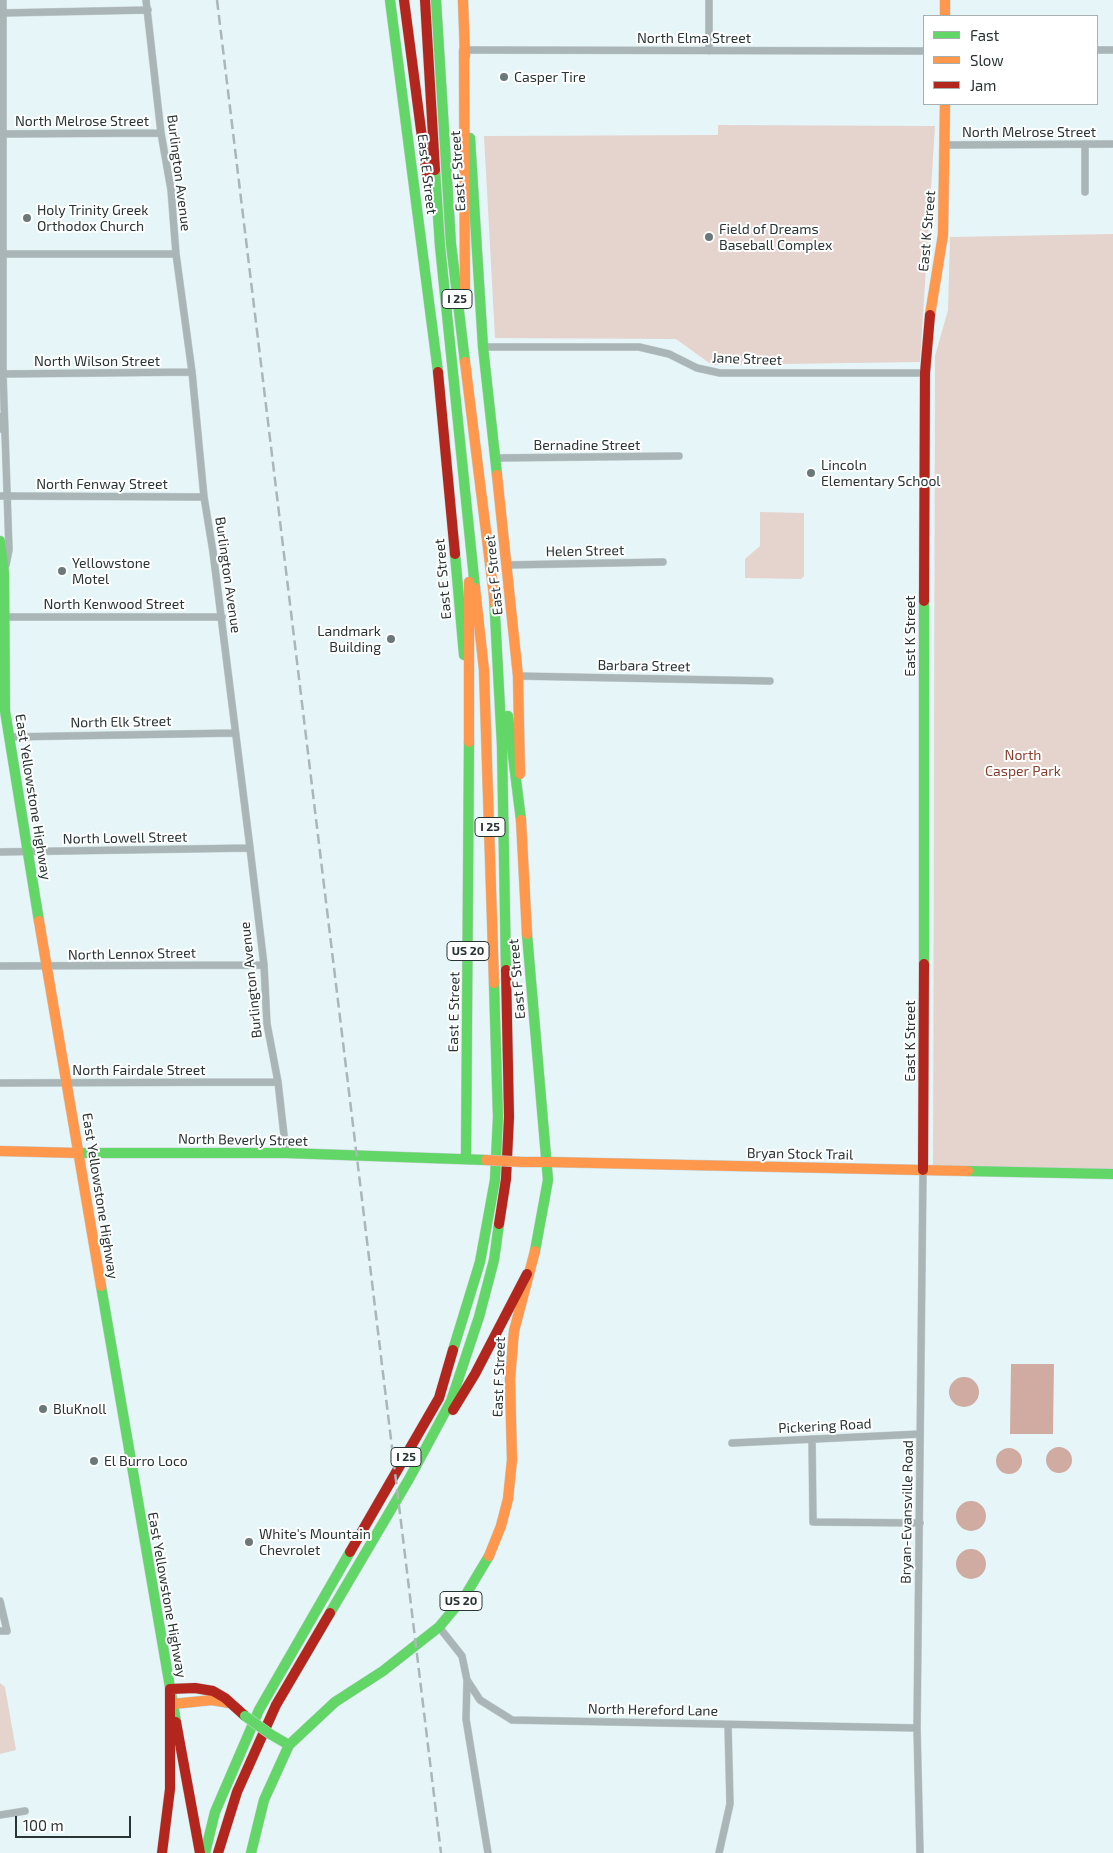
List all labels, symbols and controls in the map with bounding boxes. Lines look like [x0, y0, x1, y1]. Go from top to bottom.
legend [923, 15, 1098, 105]
text: Fast [970, 26, 999, 44]
street label: North Elma Street [637, 30, 751, 46]
text: Slow [970, 51, 1004, 69]
place label: Casper Tire [514, 69, 586, 85]
marker: Casper Tire [498, 71, 510, 83]
text: Jam [970, 76, 996, 94]
street label: North Melrose Street [15, 113, 149, 129]
street label: Burlington Avenue [164, 114, 194, 232]
street label: North Melrose Street [962, 124, 1096, 140]
street label: East F Street [447, 130, 469, 212]
street label: East E Street [414, 133, 440, 215]
street label: East K Street [915, 190, 939, 272]
place label: Holy Trinity Greek Orthodox Church [37, 202, 148, 234]
marker: Holy Trinity Greek Orthodox Church [21, 212, 33, 224]
place label: Field of Dreams Baseball Complex [719, 221, 832, 253]
marker: Field of Dreams Baseball Complex [703, 231, 715, 243]
road number: I 25 [442, 290, 472, 308]
street label: Jane Street [712, 349, 782, 369]
street label: North Wilson Street [34, 353, 160, 369]
street label: Bernadine Street [534, 437, 640, 453]
place label: Lincoln Elementary School [821, 457, 940, 490]
marker: Lincoln Elementary School [805, 467, 817, 479]
street label: North Fenway Street [36, 476, 168, 492]
street label: Burlington Avenue [212, 516, 244, 634]
street label: East F Street [481, 534, 507, 616]
street label: East E Street [431, 538, 455, 620]
street label: Helen Street [546, 542, 624, 560]
place label: Yellowstone Motel [72, 555, 150, 588]
marker: Yellowstone Motel [56, 565, 68, 577]
street label: East K Street [902, 595, 918, 677]
street label: North Kenwood Street [43, 596, 185, 612]
place label: Landmark Building [317, 623, 381, 656]
marker: Landmark Building [385, 633, 397, 645]
street label: Barbara Street [597, 657, 691, 675]
street label: East Yellowstone Highway [12, 713, 54, 881]
street label: North Elk Street [70, 713, 172, 731]
park label: North Casper Park [985, 747, 1061, 780]
road number: I 25 [475, 818, 505, 836]
street label: North Lowell Street [63, 829, 187, 847]
street label: Burlington Avenue [237, 921, 265, 1039]
street label: East F Street [505, 938, 529, 1020]
road number: US 20 [447, 941, 489, 960]
street label: North Lennox Street [68, 944, 196, 964]
street label: East E Street [445, 971, 463, 1053]
street label: East K Street [902, 1000, 918, 1082]
street label: North Fairdale Street [72, 1062, 206, 1078]
street label: East Yellowstone Highway [79, 1112, 121, 1280]
street label: North Beverly Street [178, 1130, 308, 1150]
street label: Bryan Stock Trail [747, 1145, 853, 1163]
street label: East F Street [489, 1336, 509, 1418]
place label: BluKnoll [53, 1401, 106, 1417]
marker: BluKnoll [37, 1403, 49, 1415]
street label: Pickering Road [778, 1415, 872, 1437]
street label: Bryan-Evansville Road [897, 1440, 917, 1584]
road number: I 25 [391, 1448, 421, 1466]
place label: El Burro Loco [104, 1453, 188, 1469]
marker: El Burro Loco [88, 1455, 100, 1467]
street label: East Yellowstone Highway [144, 1511, 190, 1679]
place label: White's Mountain Chevrolet [259, 1526, 371, 1558]
marker: White's Mountain Chevrolet [243, 1536, 255, 1548]
road number: US 20 [440, 1592, 482, 1610]
street label: North Hereford Lane [588, 1700, 718, 1720]
scale bar [18, 1806, 134, 1838]
text: 100 m [23, 1816, 64, 1834]

